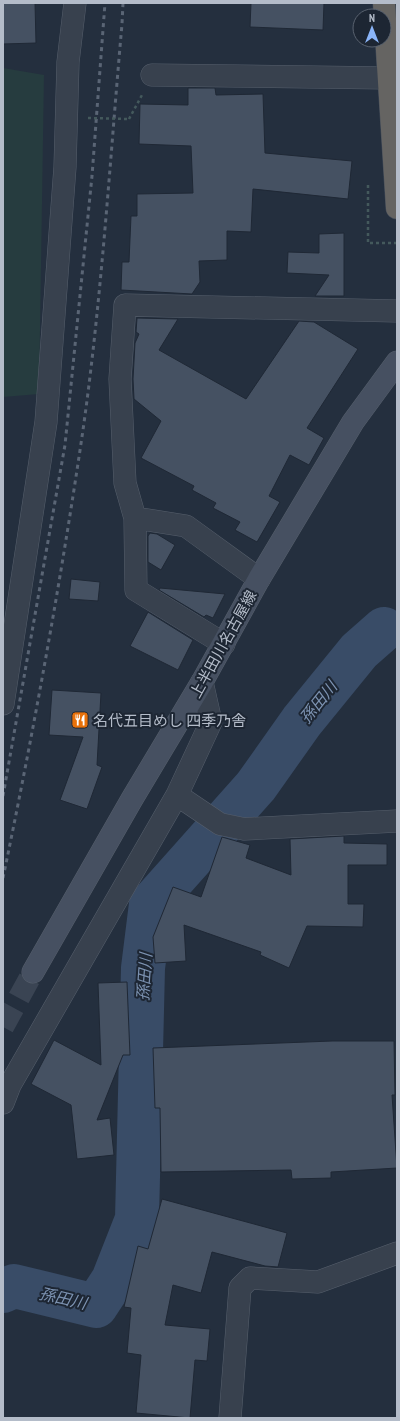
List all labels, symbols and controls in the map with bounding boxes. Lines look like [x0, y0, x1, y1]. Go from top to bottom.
north arrow [352, 8, 392, 48]
text: N [369, 11, 375, 25]
street label: 上半田川名古屋線 [186, 587, 260, 701]
water label: 孫田川 [295, 676, 342, 727]
restaurant icon: 名代五目めし 四季乃舎 [70, 710, 90, 730]
place label: 名代五目めし 四季乃舎 [93, 711, 246, 730]
water label: 孫田川 [132, 950, 156, 1002]
water label: 孫田川 [37, 1283, 91, 1314]

